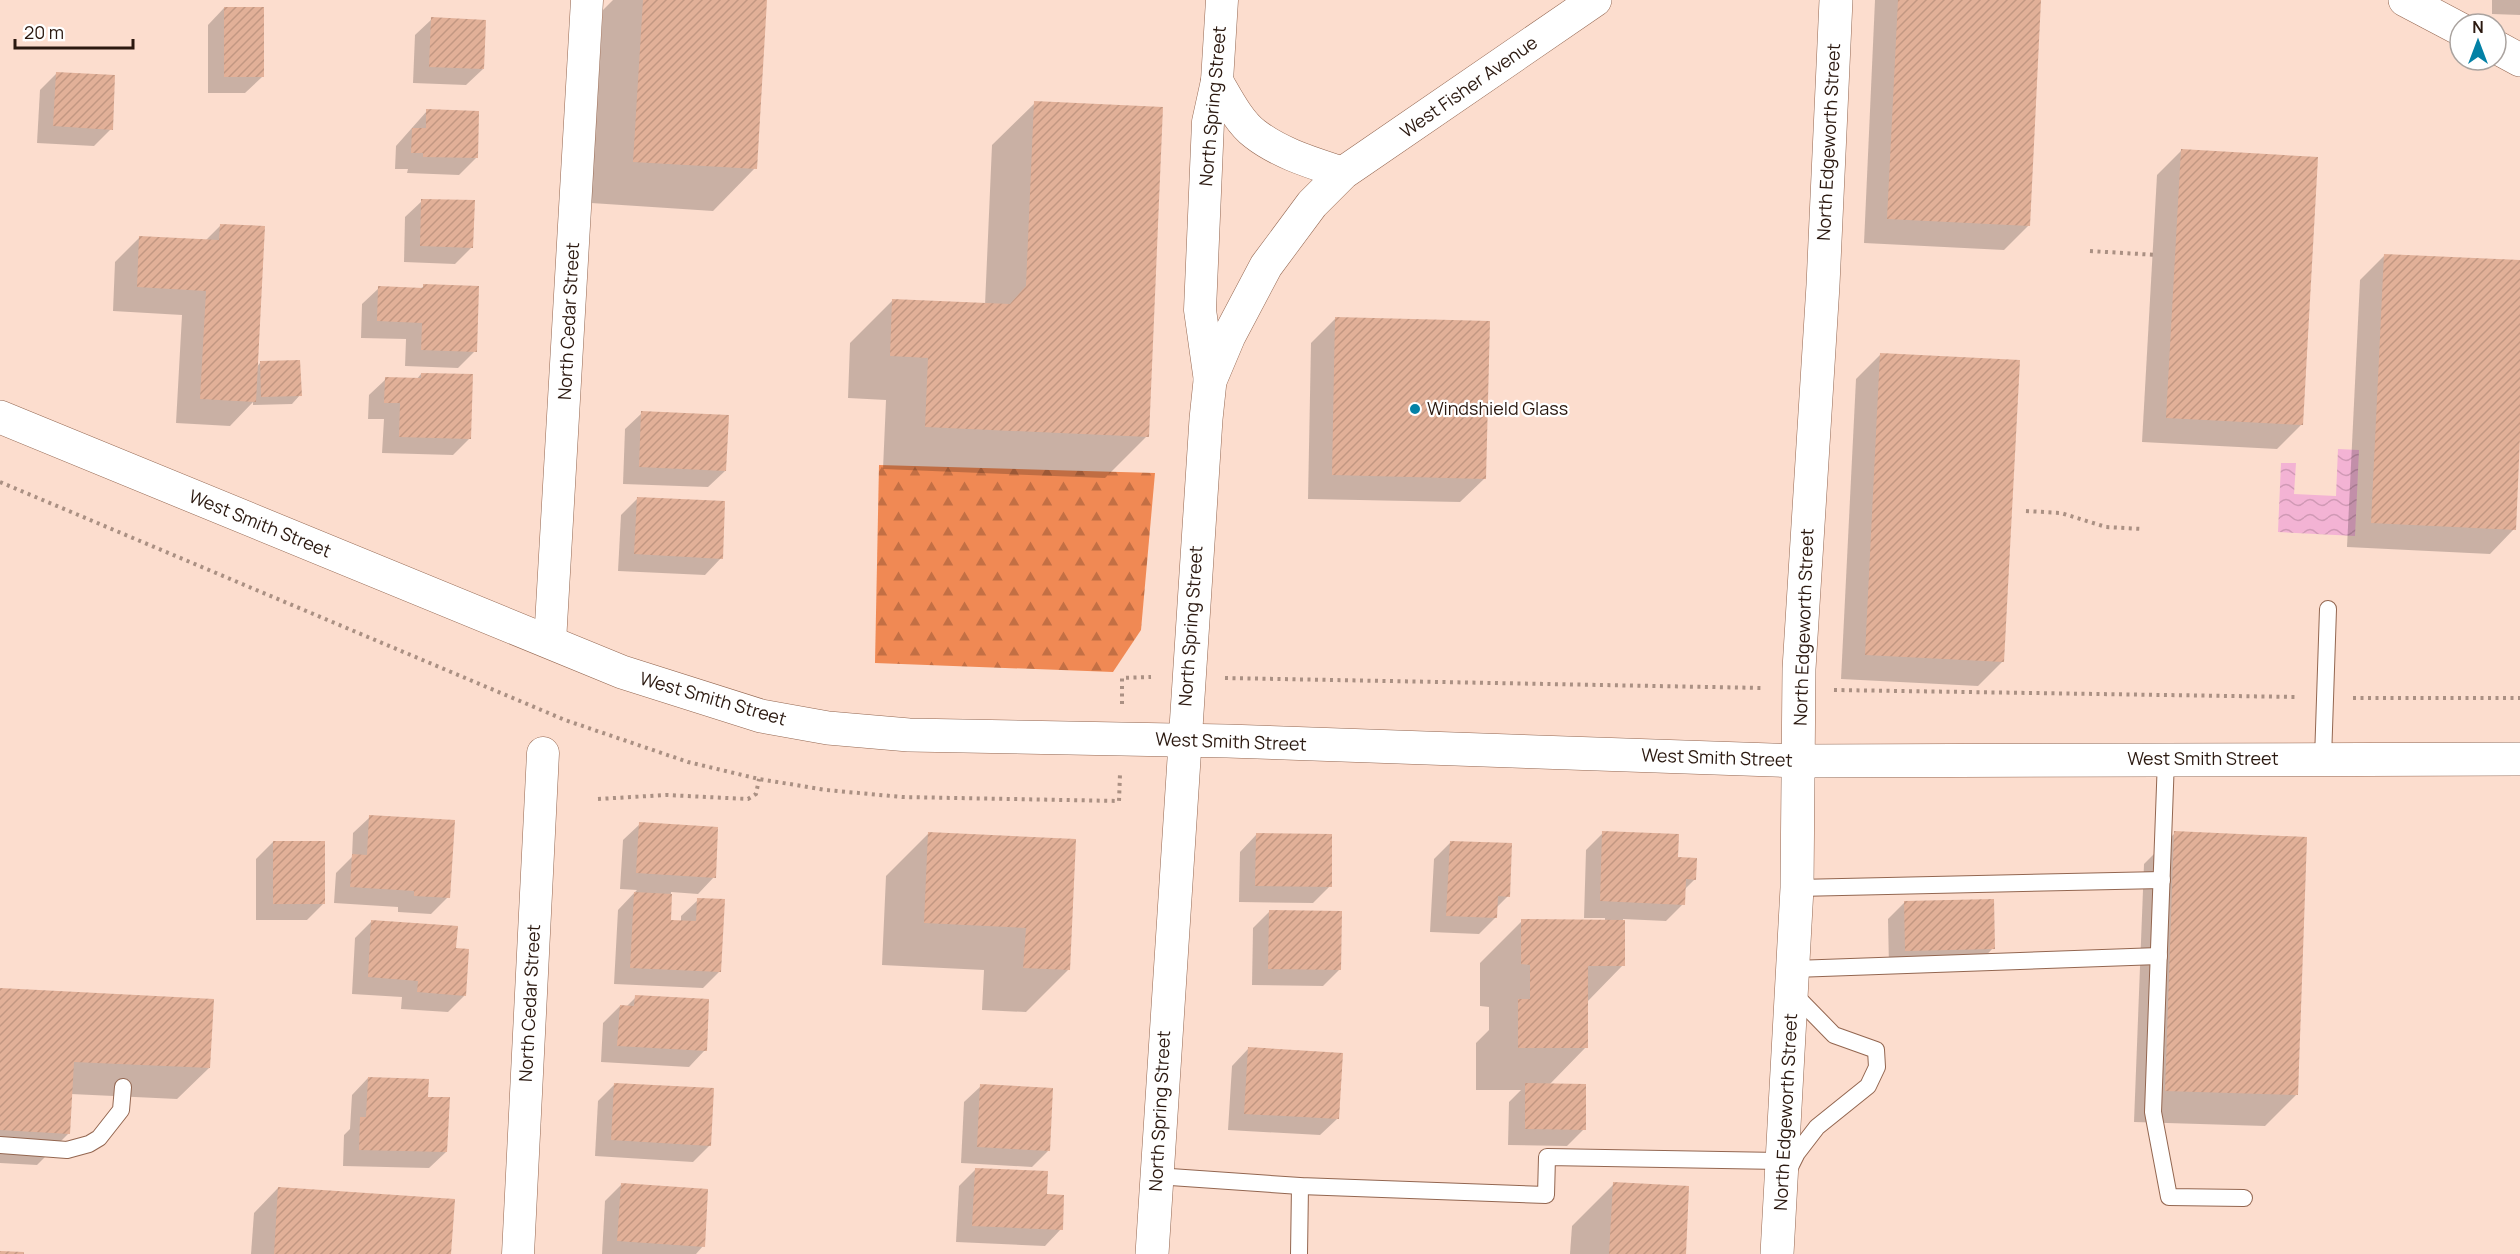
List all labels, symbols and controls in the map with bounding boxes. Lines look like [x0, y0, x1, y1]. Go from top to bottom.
scale bar [15, 12, 134, 50]
north arrow [2448, 12, 2508, 72]
text: N [2472, 16, 2484, 38]
text: 20 m [24, 20, 64, 44]
street label: North Spring Street [1193, 25, 1231, 187]
street label: West Fisher Avenue [1395, 30, 1542, 143]
street label: North Edgeworth Street [1811, 43, 1845, 241]
street label: North Cedar Street [552, 241, 584, 400]
place label: Windshield Glass [1427, 396, 1568, 420]
marker: Windshield Glass [1408, 402, 1422, 416]
street label: West Smith Street [186, 484, 335, 563]
street label: North Edgeworth Street [1788, 528, 1818, 726]
street label: North Spring Street [1172, 545, 1208, 707]
street label: West Smith Street [637, 666, 789, 730]
street label: West Smith Street [1155, 726, 1307, 756]
street label: West Smith Street [1641, 742, 1793, 772]
street label: West Smith Street [2127, 746, 2279, 770]
street label: North Cedar Street [513, 923, 545, 1082]
street label: North Edgeworth Street [1768, 1013, 1802, 1211]
street label: North Spring Street [1143, 1030, 1175, 1192]

